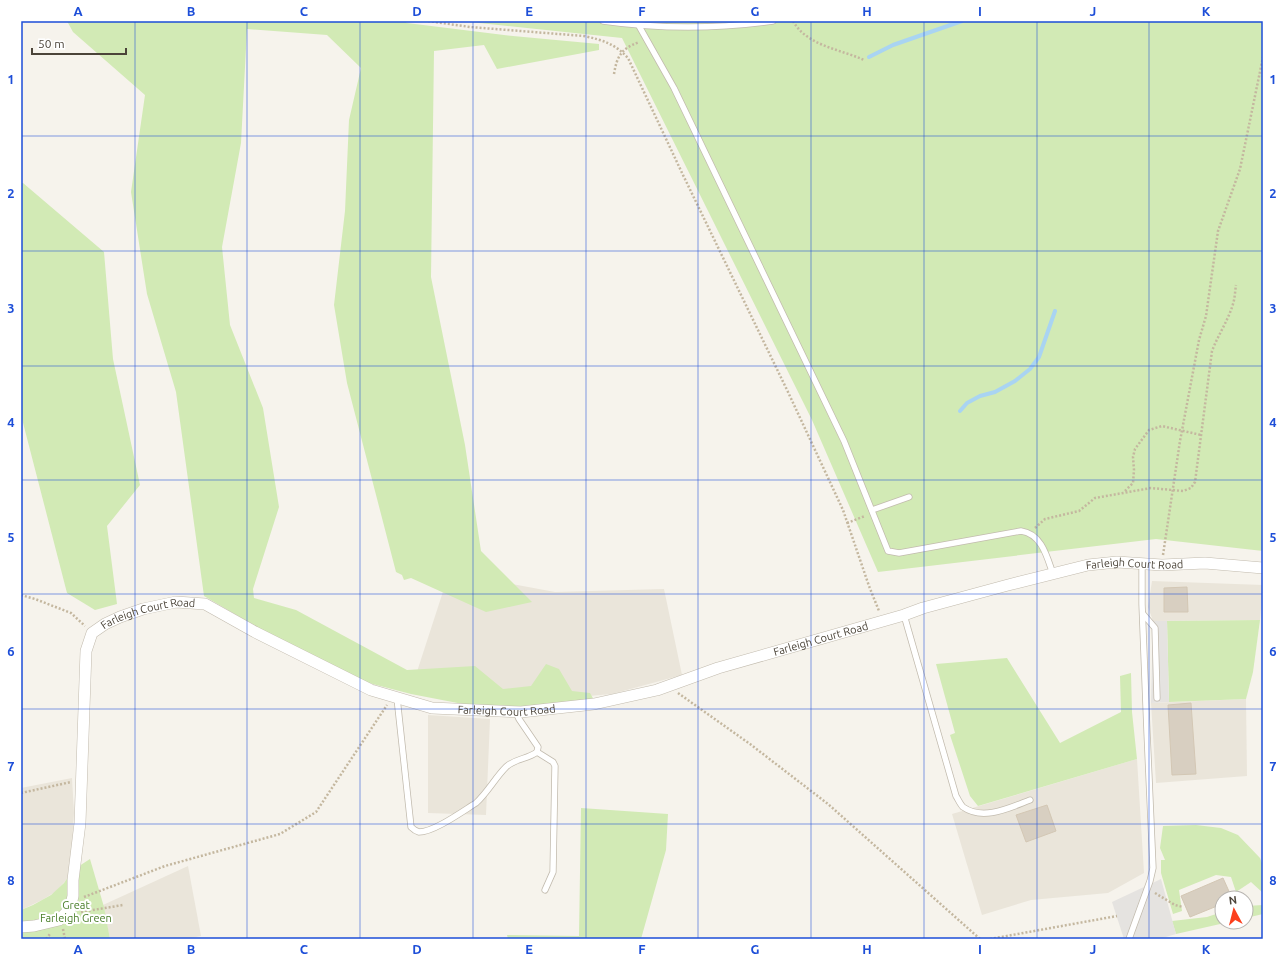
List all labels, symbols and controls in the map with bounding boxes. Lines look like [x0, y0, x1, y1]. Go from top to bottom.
text: A [73, 4, 83, 18]
text: B [187, 4, 196, 18]
text: C [300, 4, 309, 18]
text: D [412, 4, 422, 18]
text: E [525, 4, 533, 18]
text: F [638, 4, 646, 18]
text: G [751, 4, 760, 18]
text: H [862, 4, 872, 18]
text: I [978, 4, 982, 18]
text: J [1090, 4, 1096, 18]
text: K [1202, 4, 1211, 18]
scale bar [32, 30, 126, 56]
text: 50 m [38, 37, 65, 50]
text: 1 [7, 72, 15, 86]
text: 1 [1269, 72, 1277, 86]
text: 2 [7, 186, 15, 200]
text: 2 [1269, 186, 1277, 200]
text: 3 [7, 301, 15, 315]
text: 3 [1269, 301, 1277, 315]
text: 4 [7, 415, 15, 429]
text: 4 [1269, 415, 1277, 429]
text: 5 [7, 530, 15, 544]
text: 5 [1269, 530, 1277, 544]
street label: Farleigh Court Road [1085, 556, 1184, 571]
street label: Farleigh Court Road [98, 596, 196, 631]
street label: Farleigh Court Road [772, 620, 869, 658]
text: 6 [7, 644, 15, 658]
text: 6 [1269, 644, 1277, 658]
street label: Farleigh Court Road [458, 702, 556, 718]
text: 7 [7, 759, 15, 773]
text: 7 [1269, 759, 1277, 773]
text: 8 [7, 873, 15, 887]
text: 8 [1269, 873, 1277, 887]
north arrow [1214, 890, 1254, 930]
text: N [1228, 894, 1238, 907]
park label: Great Farleigh Green [40, 899, 112, 924]
text: A [73, 942, 83, 956]
text: B [187, 942, 196, 956]
text: C [300, 942, 309, 956]
text: D [412, 942, 422, 956]
text: E [525, 942, 533, 956]
text: F [638, 942, 646, 956]
text: G [751, 942, 760, 956]
text: H [862, 942, 872, 956]
text: I [978, 942, 982, 956]
text: J [1090, 942, 1096, 956]
text: K [1202, 942, 1211, 956]

